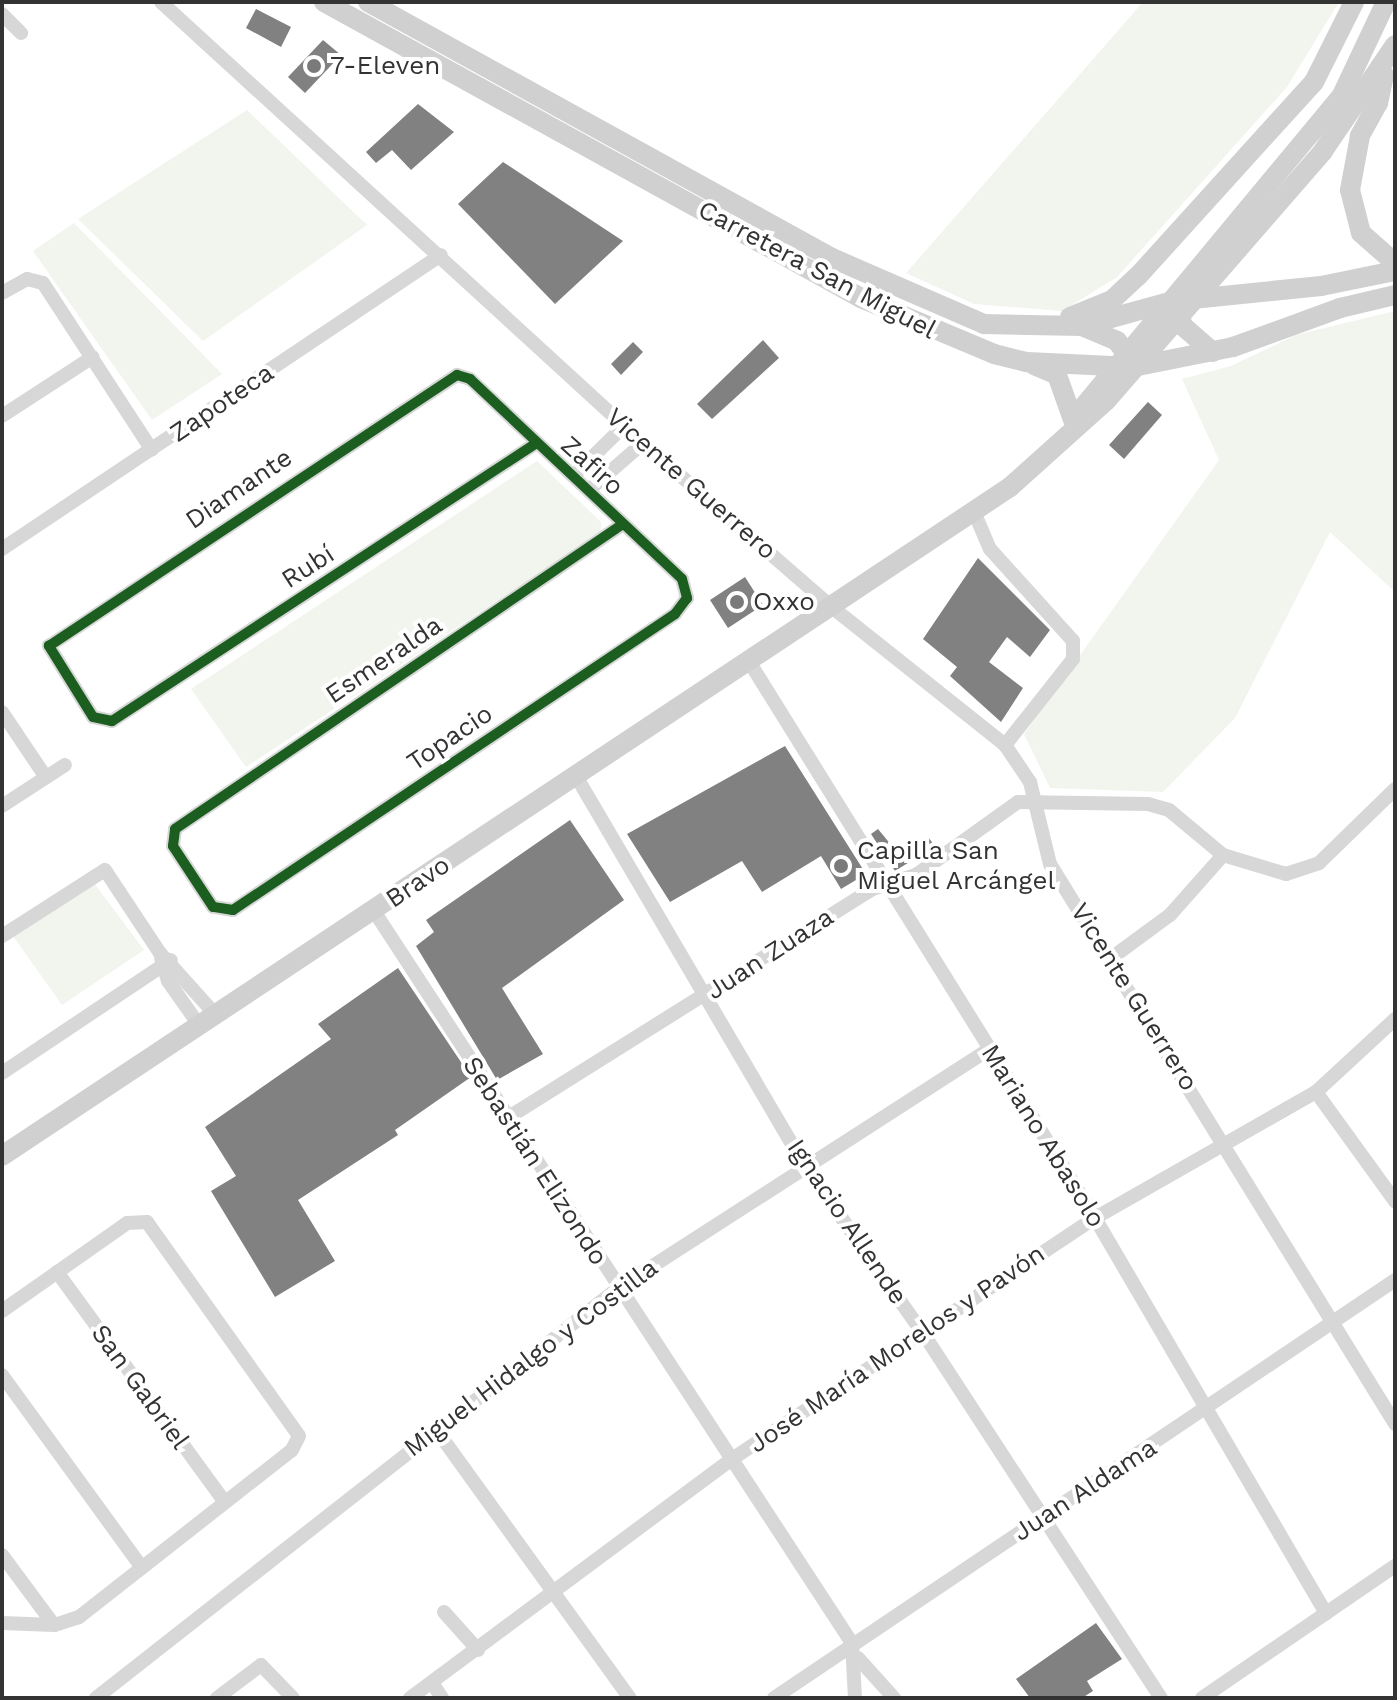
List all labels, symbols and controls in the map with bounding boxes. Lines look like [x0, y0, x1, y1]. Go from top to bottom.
place label: 7-Eleven [330, 50, 440, 82]
marker: 7-Eleven [305, 57, 323, 75]
street label: Carretera San Miguel [692, 194, 942, 346]
street label: Zapoteca [164, 357, 280, 449]
street label: Vicente Guerrero [599, 402, 783, 566]
street label: Zafiro [554, 430, 630, 502]
street label: Diamante [180, 442, 298, 536]
street label: Rubí [276, 539, 340, 595]
place label: Oxxo [753, 586, 815, 618]
marker: Oxxo [728, 593, 746, 611]
street label: Esmeralda [320, 610, 448, 710]
street label: Topacio [401, 698, 499, 778]
place label: Capilla San Miguel Arcángel [857, 835, 1057, 896]
street label: Bravo [380, 849, 456, 915]
marker: Capilla San Miguel Arcángel [832, 857, 850, 875]
street label: Vicente Guerrero [1064, 897, 1204, 1097]
street label: Juan Zuaza [701, 901, 839, 1007]
street label: Mariano Abasolo [974, 1038, 1112, 1234]
street label: Sebastián Elizondo [456, 1051, 614, 1271]
street label: Ignacio Allende [780, 1133, 914, 1311]
street label: José María Morelos y Pavón [742, 1238, 1052, 1460]
street label: Miguel Hidalgo y Costilla [397, 1252, 665, 1464]
street label: San Gabriel [84, 1319, 196, 1455]
street label: Juan Aldama [1007, 1432, 1163, 1548]

